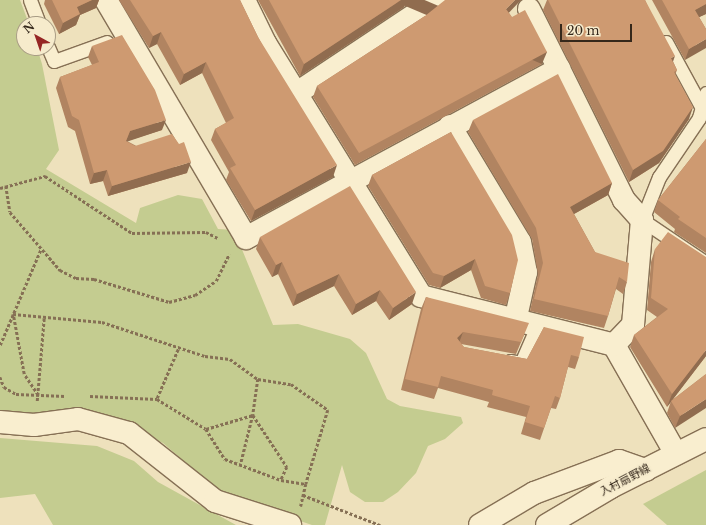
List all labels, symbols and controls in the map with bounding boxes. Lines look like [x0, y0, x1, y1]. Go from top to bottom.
north arrow [16, 16, 56, 56]
scale bar [562, 16, 634, 42]
text: N [20, 19, 37, 36]
text: 20 m [567, 23, 599, 38]
street label: 入村扇野線 [598, 461, 652, 499]

